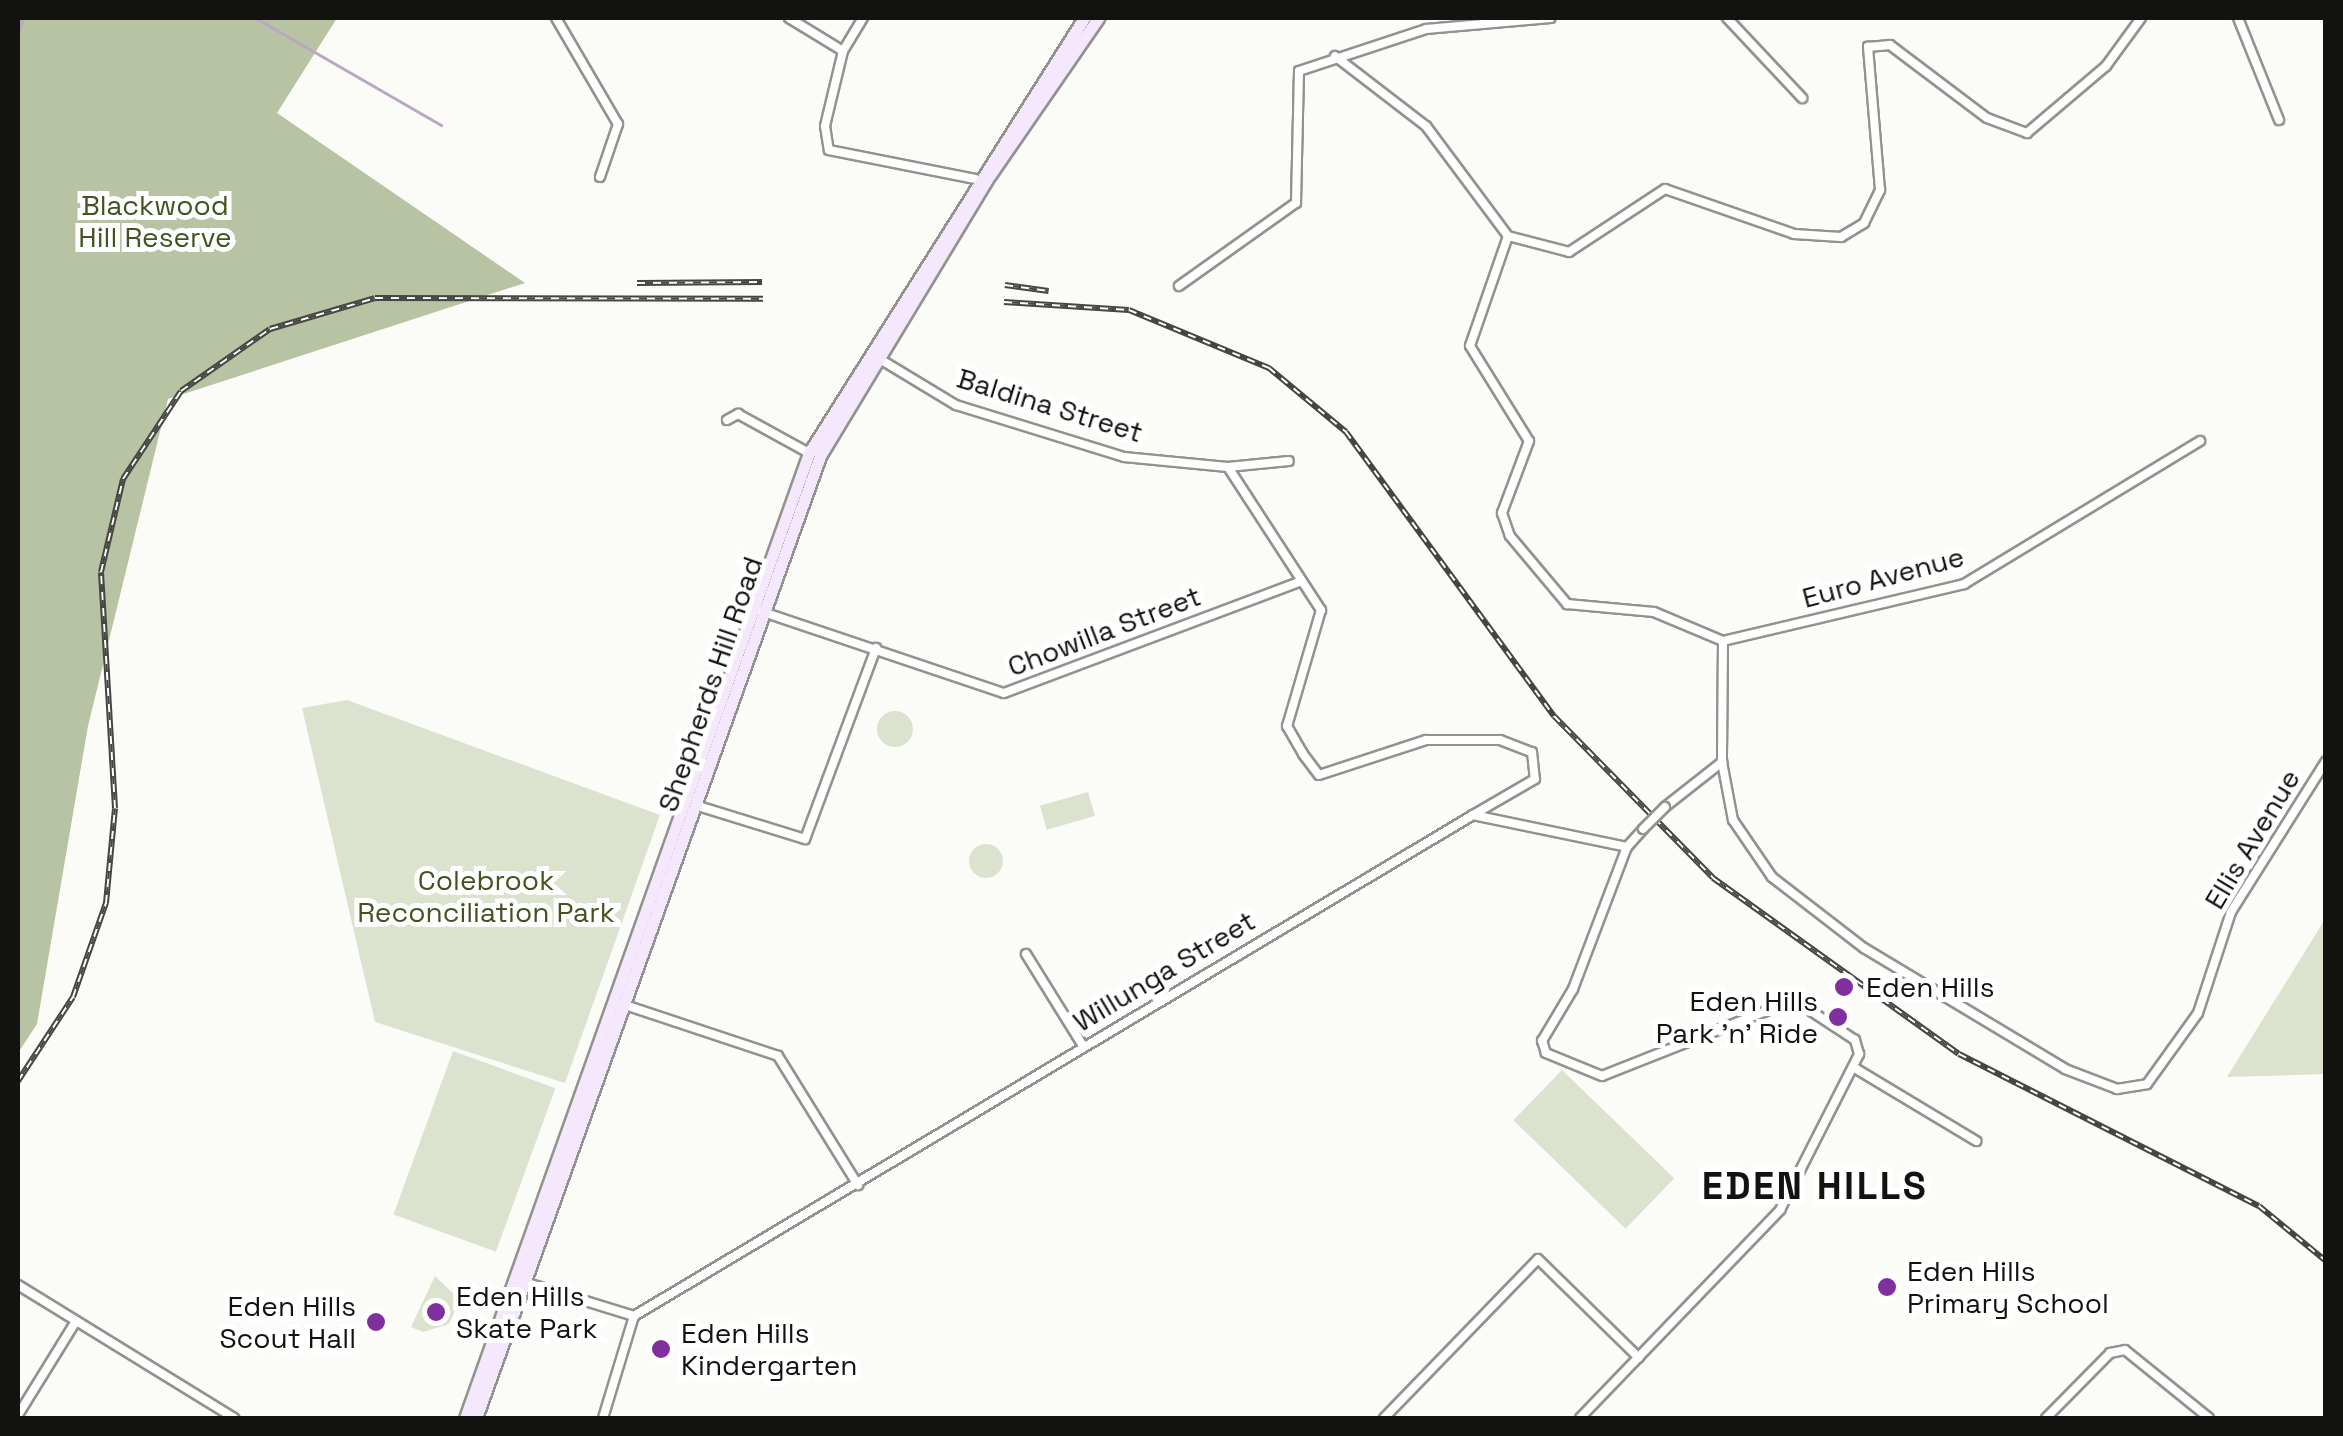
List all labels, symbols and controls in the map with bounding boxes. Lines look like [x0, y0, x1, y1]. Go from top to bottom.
park label: Blackwood Hill Reserve [78, 188, 232, 254]
street label: Baldina Street [953, 361, 1147, 449]
street label: Euro Avenue [1798, 539, 1968, 615]
street label: Shepherds Hill Road [651, 552, 769, 816]
street label: Chowilla Street [1003, 579, 1205, 683]
street label: Ellis Avenue [2197, 763, 2307, 915]
park label: Colebrook Reconciliation Park [357, 863, 615, 929]
street label: Willunga Street [1067, 903, 1261, 1039]
place label: Eden Hills [1866, 970, 1994, 1004]
marker: Eden Hills [1831, 974, 1857, 1000]
place label: Eden Hills Park 'n' Ride [1656, 984, 1818, 1050]
marker: Eden Hills Park 'n' Ride [1827, 1006, 1849, 1028]
district label: EDEN HILLS [1702, 1164, 1928, 1210]
place label: Eden Hills Primary School [1907, 1254, 2109, 1320]
marker: Eden Hills Primary School [1876, 1276, 1898, 1298]
place label: Eden Hills Skate Park [456, 1279, 597, 1345]
place label: Eden Hills Scout Hall [219, 1289, 356, 1355]
marker: Eden Hills Skate Park [425, 1301, 447, 1323]
marker: Eden Hills Scout Hall [365, 1311, 387, 1333]
place label: Eden Hills Kindergarten [681, 1316, 858, 1382]
marker: Eden Hills Kindergarten [650, 1338, 672, 1360]

